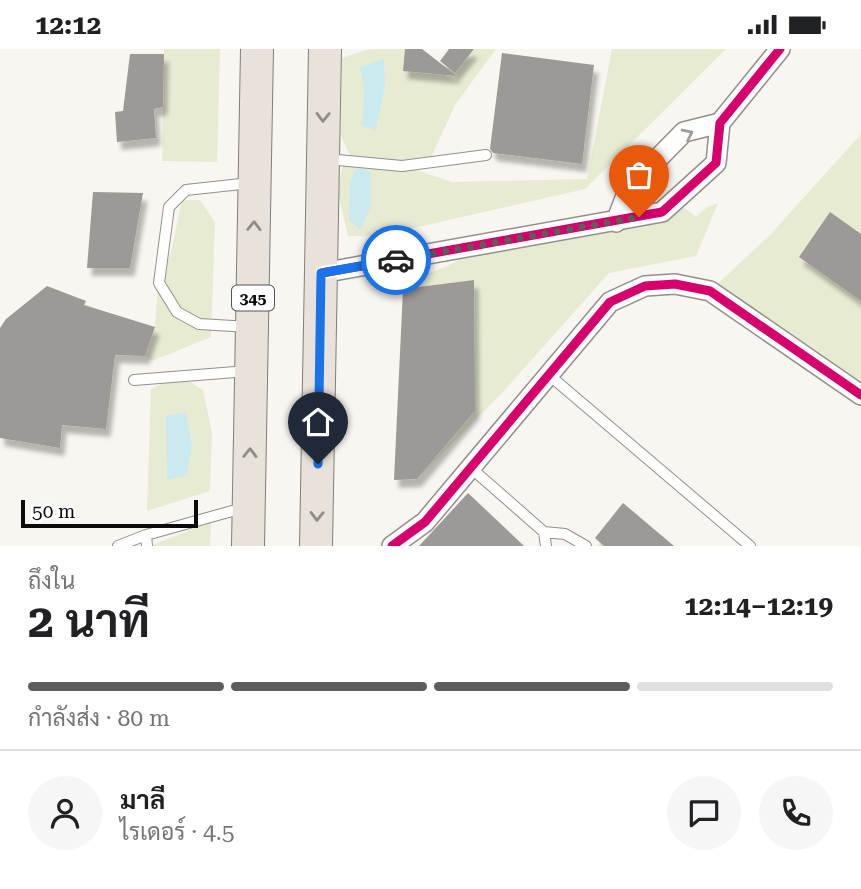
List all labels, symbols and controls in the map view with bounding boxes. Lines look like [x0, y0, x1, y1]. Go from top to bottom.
text: 12:12 [35, 10, 101, 40]
one-way arrow [316, 112, 331, 123]
one-way arrow [681, 128, 693, 142]
pin [609, 145, 669, 217]
icon: bag [620, 156, 658, 194]
one-way arrow [246, 220, 262, 231]
courier [361, 225, 431, 295]
icon: car [377, 241, 415, 279]
road number: 345 [232, 285, 274, 311]
pin [288, 392, 348, 464]
icon: home [299, 403, 337, 441]
one-way arrow [243, 448, 258, 459]
scale bar [21, 497, 198, 529]
text: 50 m [32, 500, 75, 523]
one-way arrow [309, 511, 325, 522]
text: ถึงใน [28, 568, 75, 595]
text: 12:14–12:19 [684, 591, 833, 621]
text: 2 นาที [28, 594, 150, 648]
text: กำลังส่ง · 80 m [28, 705, 170, 732]
button: person [28, 776, 102, 850]
button: chat [667, 776, 741, 850]
button: phone [759, 776, 833, 850]
text: มาลี [120, 785, 165, 815]
text: ไรเดอร์ · 4.5 [120, 819, 235, 846]

